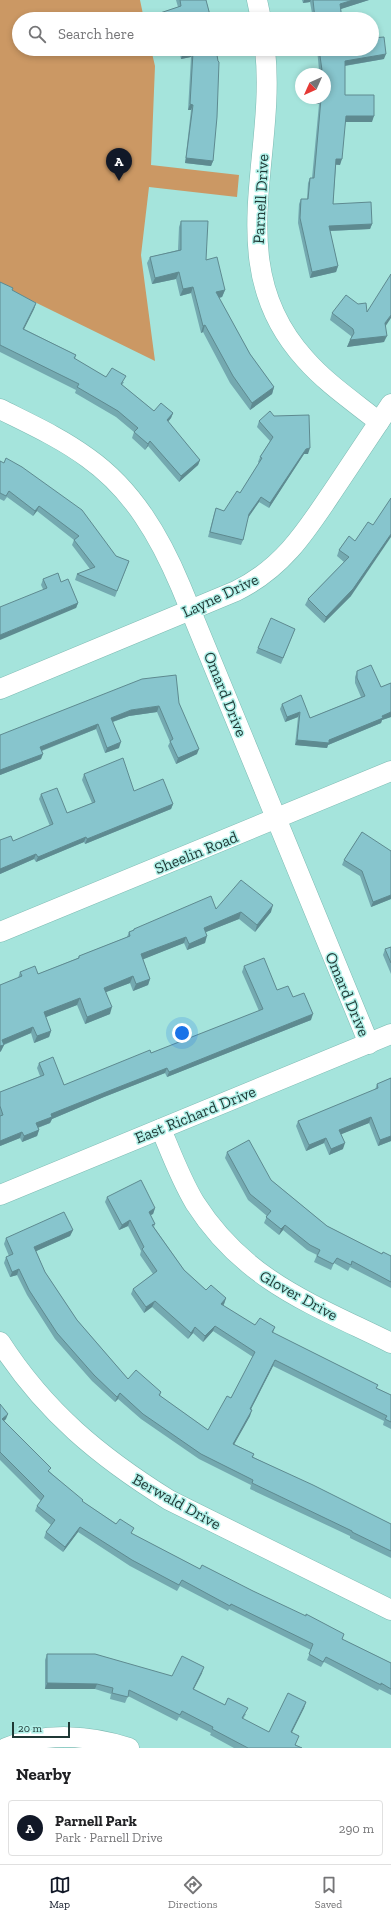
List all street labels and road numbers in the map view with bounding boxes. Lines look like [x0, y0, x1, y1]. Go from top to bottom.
street label: Parnell Drive [249, 154, 272, 244]
street label: Layne Drive [179, 569, 262, 621]
street label: Omard Drive [200, 649, 251, 739]
street label: Sheelin Road [152, 827, 241, 878]
street label: Omard Drive [321, 949, 374, 1039]
street label: East Richard Drive [132, 1082, 259, 1147]
street label: Glover Drive [256, 1266, 341, 1325]
street label: Berwald Drive [129, 1469, 224, 1534]

